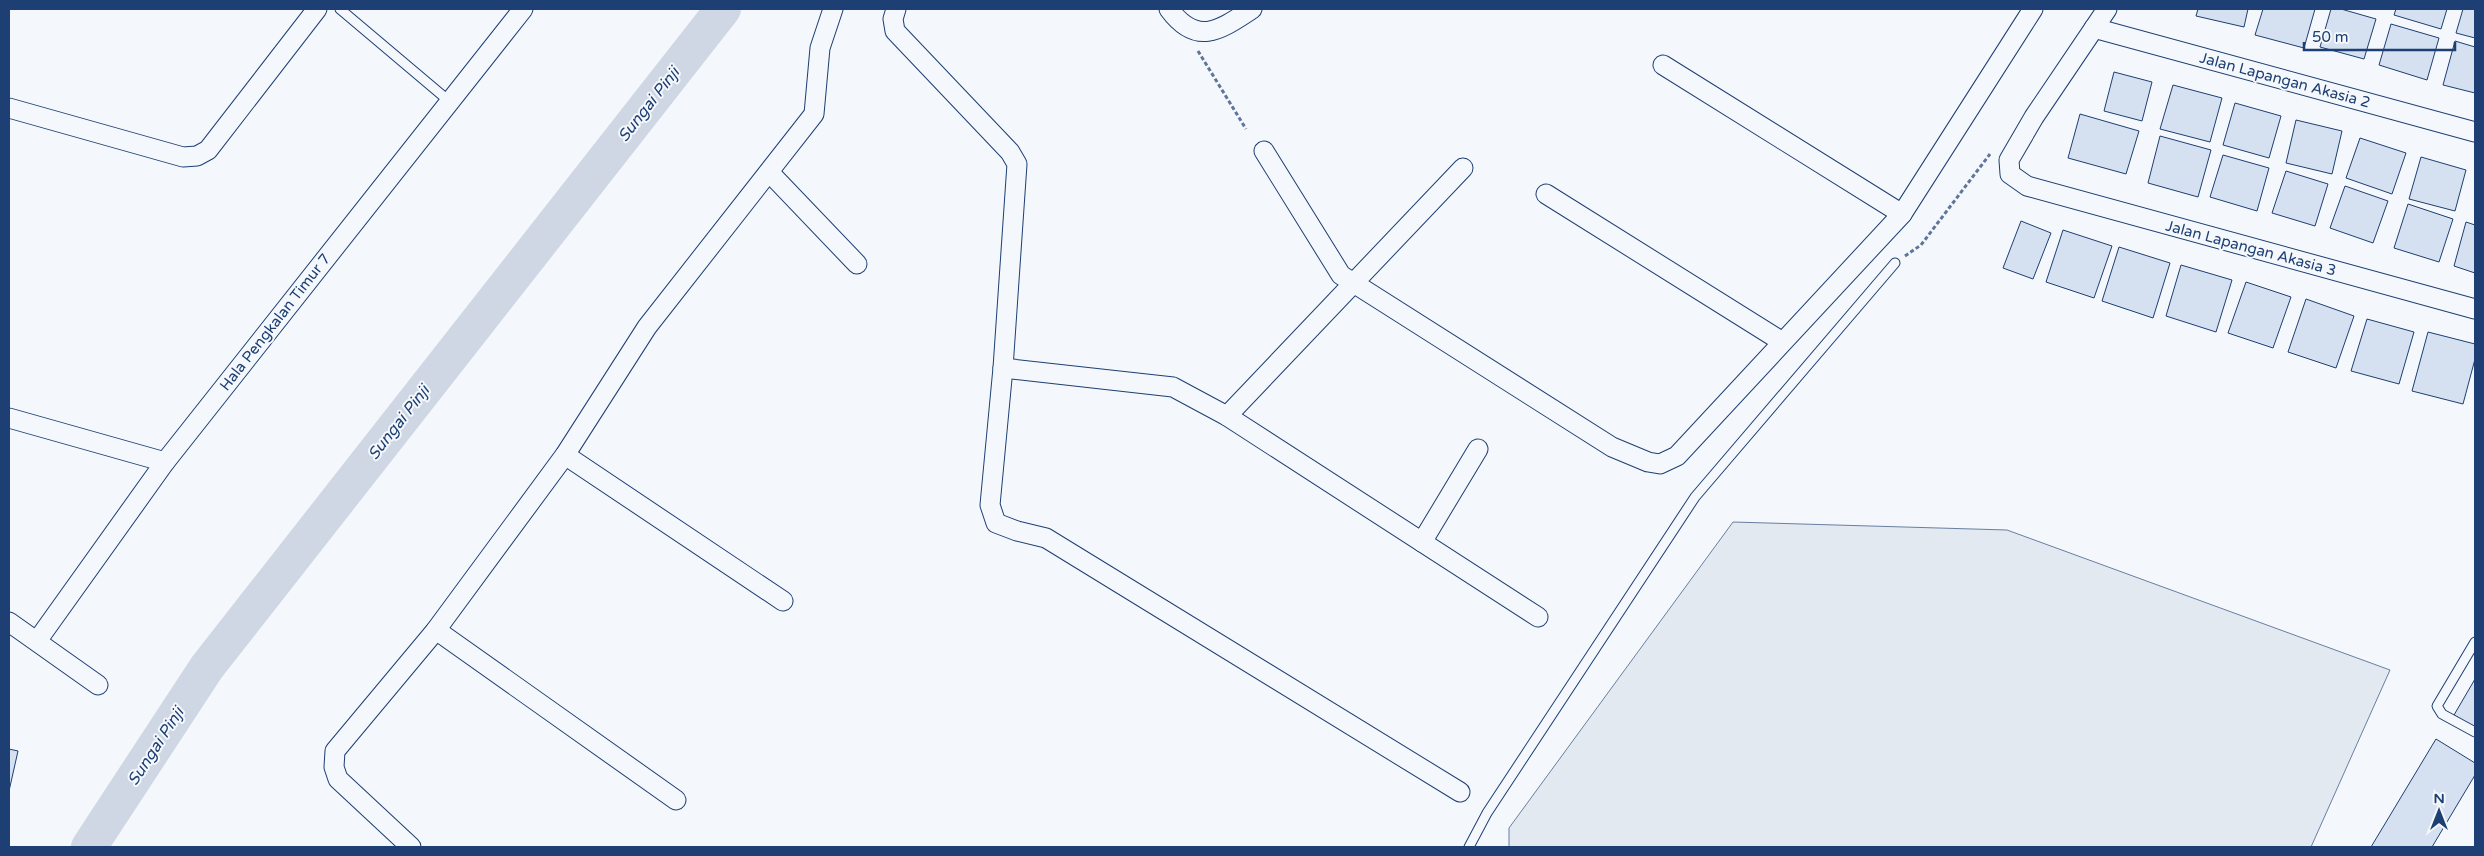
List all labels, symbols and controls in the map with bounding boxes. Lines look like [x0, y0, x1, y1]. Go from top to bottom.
scale bar [2304, 20, 2455, 52]
text: 50 m [2312, 28, 2349, 46]
street label: Jalan Lapangan Akasia 2 [2198, 49, 2372, 111]
water label: Sungai Pinji [614, 62, 685, 146]
street label: Jalan Lapangan Akasia 3 [2164, 217, 2338, 279]
street label: Hala Pengkalan Timur 7 [216, 250, 334, 394]
water label: Sungai Pinji [364, 380, 435, 464]
water label: Sungai Pinji [123, 702, 190, 789]
north arrow [2414, 786, 2464, 836]
text: N [2433, 790, 2445, 807]

